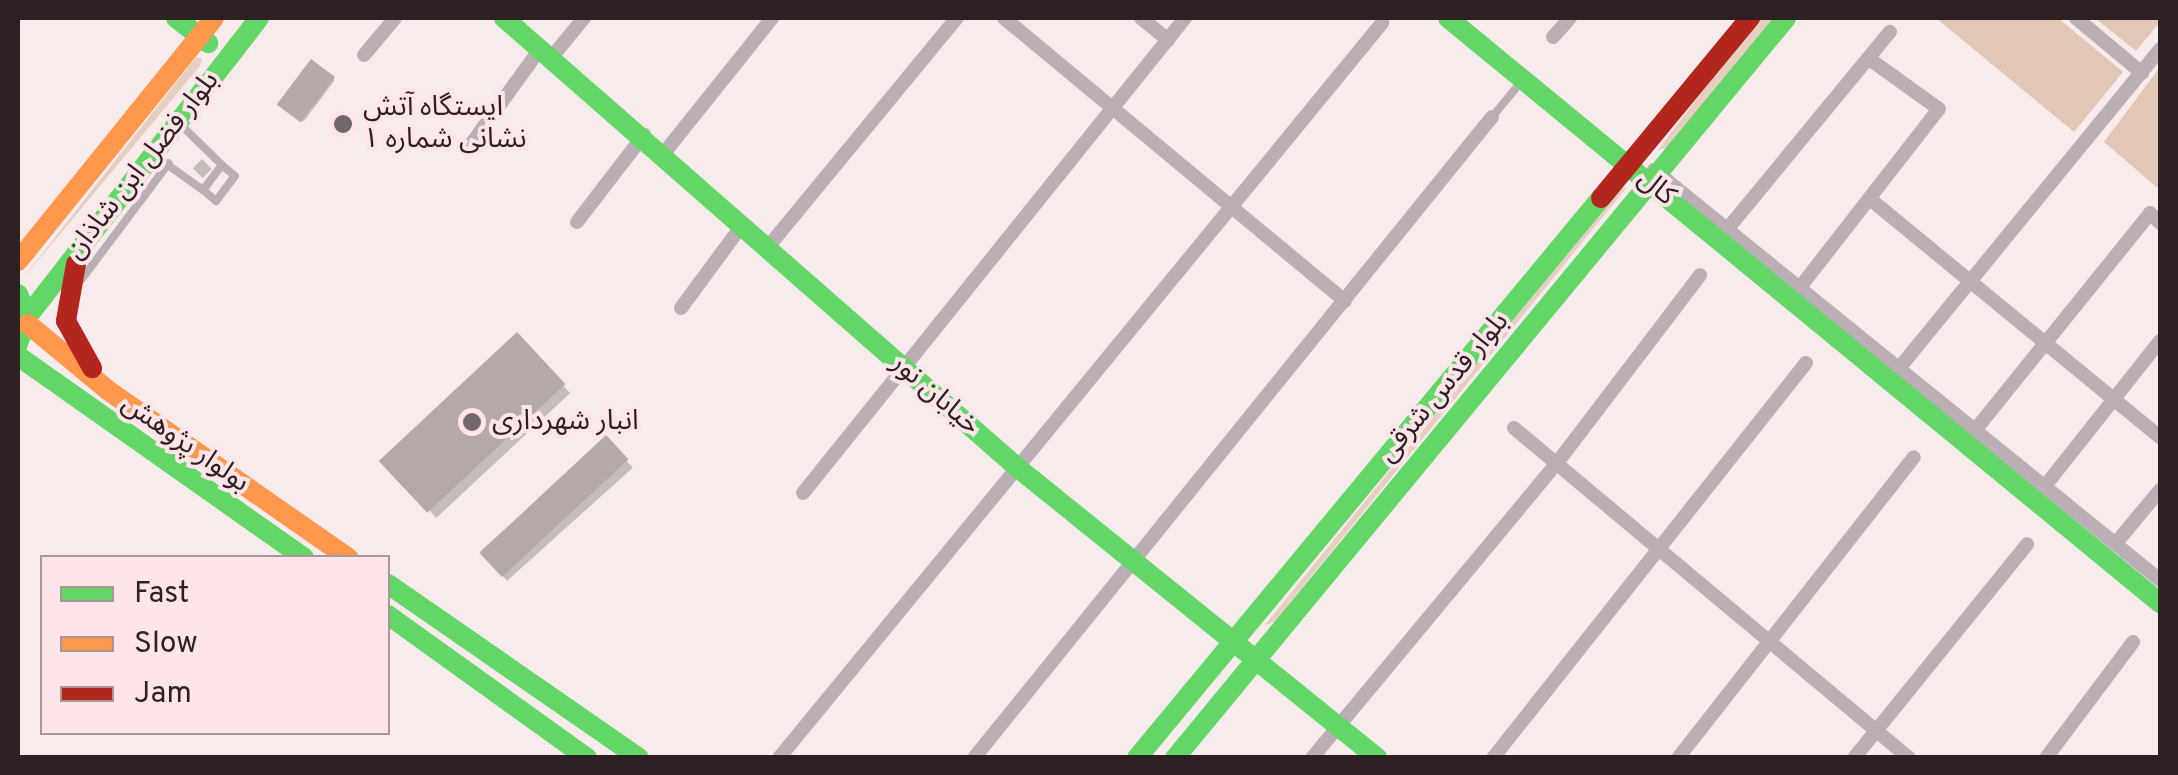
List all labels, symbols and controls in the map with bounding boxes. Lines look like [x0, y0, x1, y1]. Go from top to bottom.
street label: بلوار فضل ابن شاذان [59, 65, 227, 267]
place label: ایستگاه آتش نشانی شماره ۱ [363, 91, 527, 157]
marker: ایستگاه آتش نشانی شماره ۱ [332, 113, 354, 135]
street label: کال [1630, 163, 1682, 213]
street label: بلوار قدس شرقی [1371, 306, 1517, 470]
street label: خیابان نور [883, 347, 987, 443]
street label: بولوار پژوهش [115, 388, 255, 500]
place label: انبار شهرداری [492, 405, 639, 439]
marker: انبار شهرداری [461, 411, 483, 433]
legend [40, 555, 390, 735]
text: Fast [134, 576, 189, 613]
text: Slow [134, 626, 198, 663]
text: Jam [134, 676, 192, 713]

